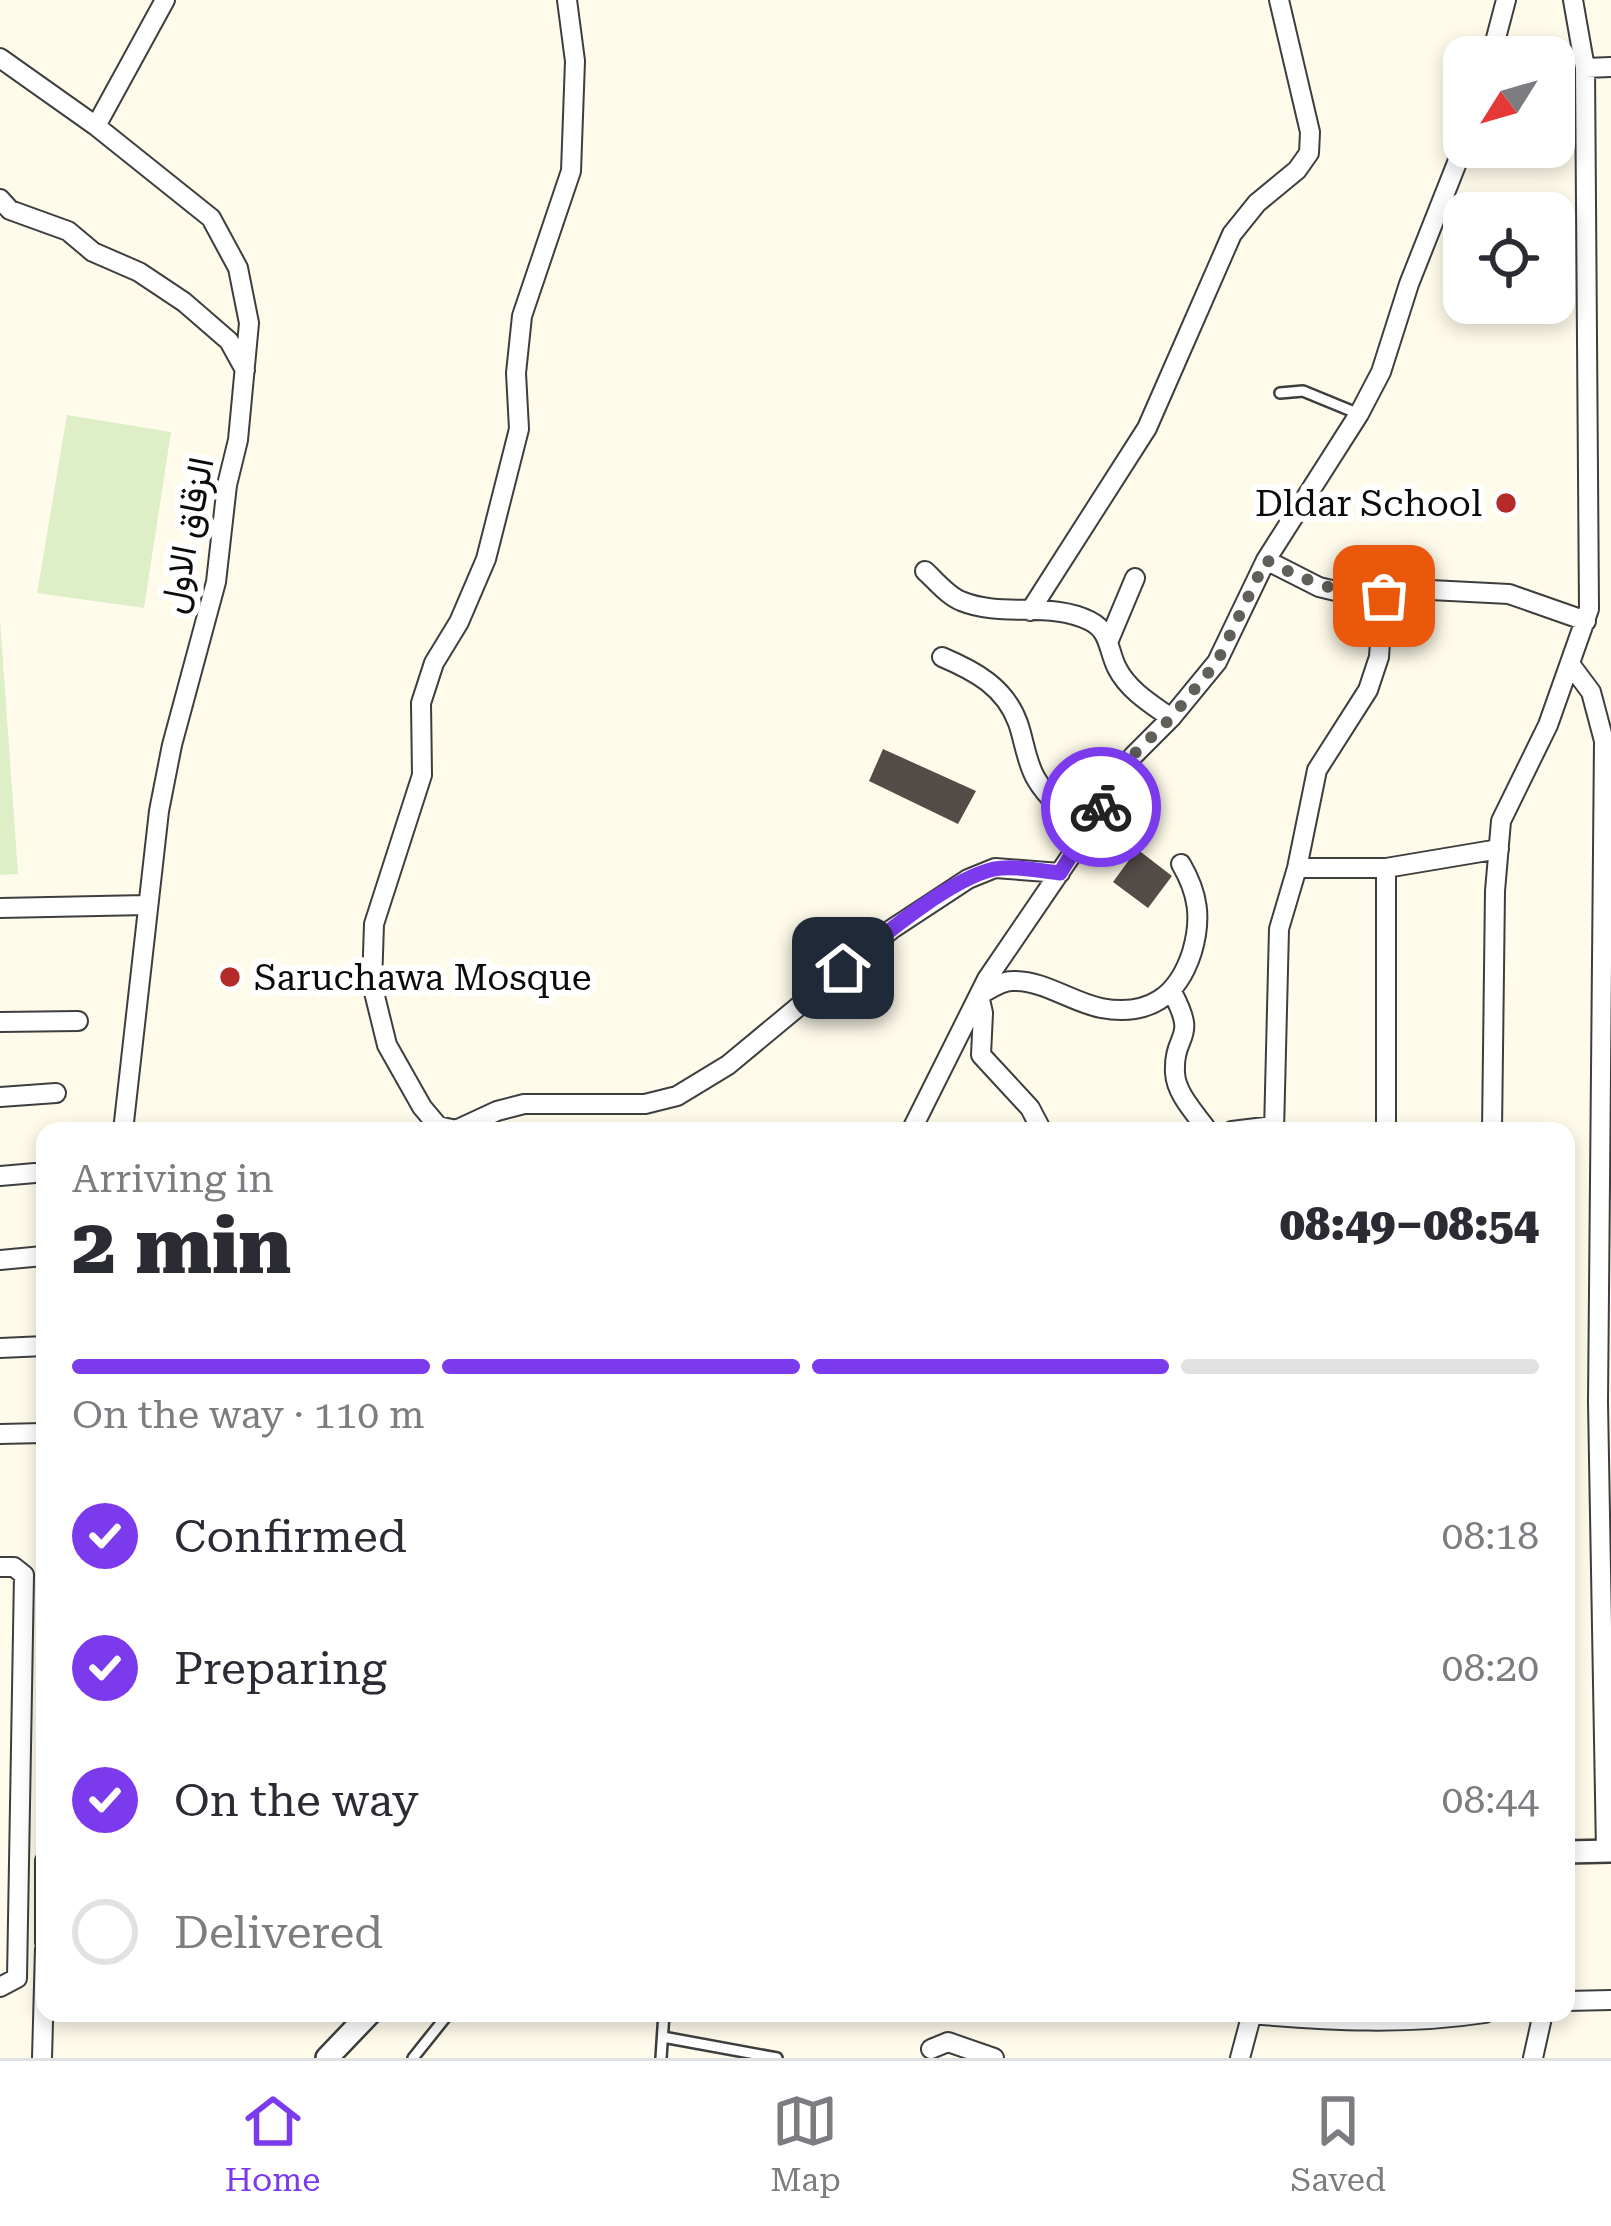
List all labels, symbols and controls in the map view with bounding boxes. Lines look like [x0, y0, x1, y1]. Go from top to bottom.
north arrow [1443, 36, 1575, 168]
map controls [1443, 36, 1575, 324]
button: locate [1443, 192, 1575, 324]
street label: الزقاق الاول [151, 454, 224, 617]
place label: Dldar School [1255, 483, 1482, 525]
marker: Dldar School [1493, 490, 1519, 516]
pin [1333, 545, 1435, 647]
icon: bag [1351, 563, 1417, 629]
courier [1041, 747, 1161, 867]
icon: bike [1068, 774, 1134, 840]
pin [792, 917, 894, 1019]
icon: home [810, 935, 876, 1001]
place label: Saruchawa Mosque [254, 957, 592, 999]
marker: Saruchawa Mosque [217, 964, 243, 990]
text: Arriving in [72, 1156, 274, 1202]
text: 08:49–08:54 [1280, 1198, 1539, 1251]
text: 2 min [72, 1201, 291, 1292]
text: On the way · 110 m [72, 1392, 424, 1438]
icon: check [72, 1503, 138, 1569]
text: Confirmed [174, 1510, 407, 1563]
text: 08:18 [1442, 1513, 1539, 1559]
icon: check [72, 1635, 138, 1701]
text: Preparing [174, 1642, 387, 1695]
text: 08:20 [1442, 1645, 1539, 1691]
icon: check [72, 1767, 138, 1833]
text: On the way [174, 1774, 419, 1827]
text: 08:44 [1442, 1777, 1539, 1823]
text: Delivered [174, 1906, 383, 1959]
tab: Home [225, 2088, 320, 2199]
tab: Map [770, 2088, 841, 2199]
tab: Saved [1290, 2088, 1386, 2199]

